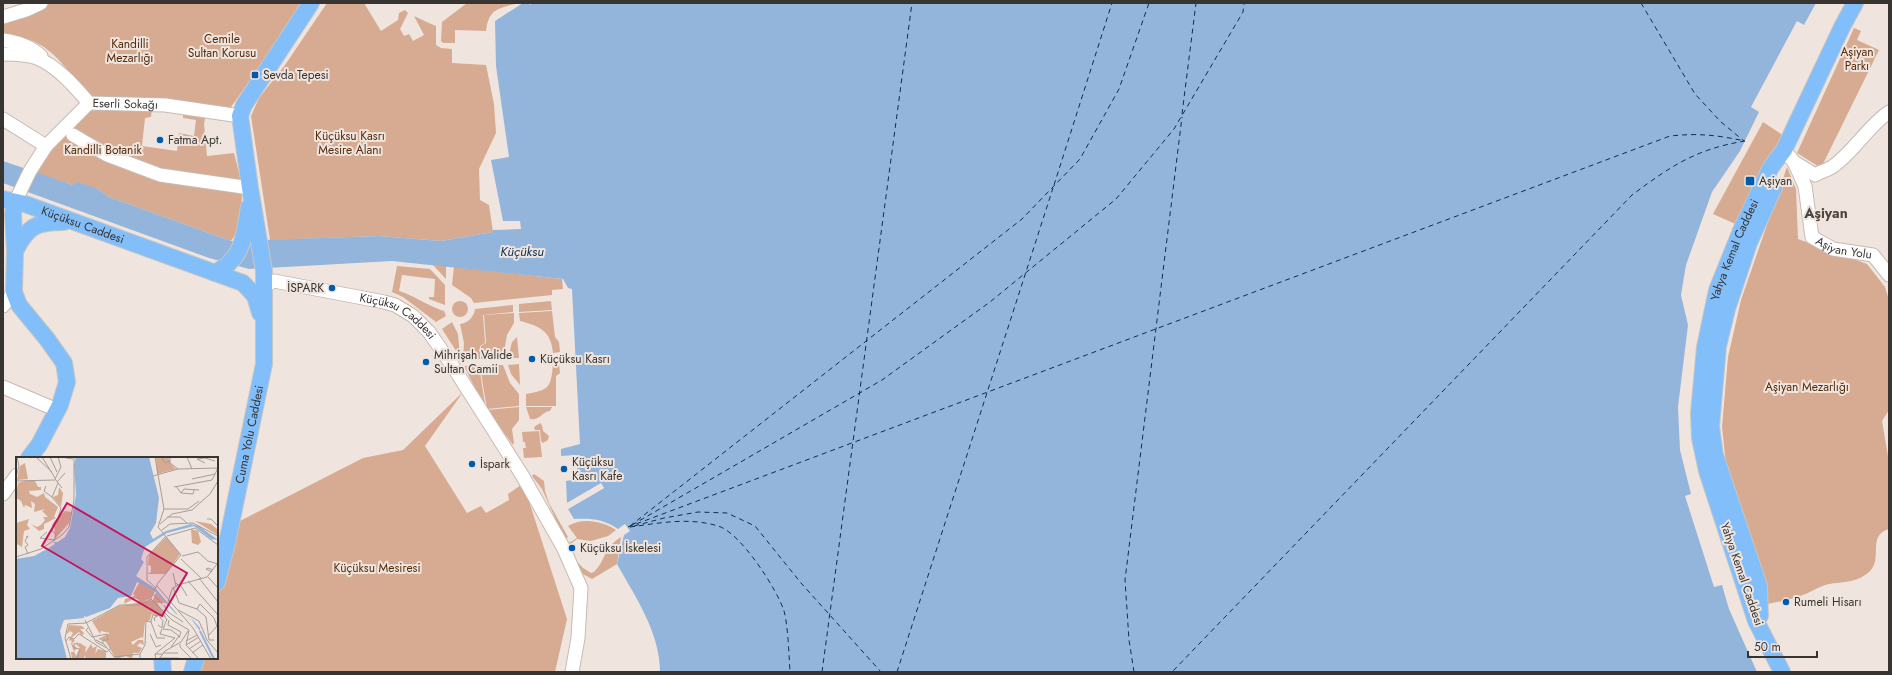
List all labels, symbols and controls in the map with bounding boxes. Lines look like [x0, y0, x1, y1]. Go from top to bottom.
park label: Cemile Sultan Korusu [188, 30, 256, 62]
park label: Kandilli Mezarlığı [107, 35, 153, 67]
park label: Aşiyan Parkı [1840, 43, 1874, 75]
place label: Sevda Tepesi [263, 66, 329, 84]
marker: Sevda Tepesi [250, 70, 260, 80]
street label: Eserli Sokağı [92, 94, 158, 114]
park label: Küçüksu Kasrı Mesire Alanı [315, 127, 385, 159]
place label: Fatma Apt. [168, 131, 222, 149]
marker: Fatma Apt. [155, 135, 165, 145]
park label: Kandilli Botanik [64, 141, 143, 159]
place label: Aşiyan [1759, 172, 1792, 190]
marker: Aşiyan [1744, 175, 1756, 187]
street label: Yahya Kemal Caddesi [1706, 196, 1763, 302]
street label: Küçüksu Caddesi [39, 202, 127, 248]
district label: Aşiyan [1803, 203, 1848, 223]
street label: Aşiyan Yolu [1812, 232, 1873, 264]
water label: Küçüksu [500, 242, 544, 261]
place label: İSPARK [287, 279, 324, 297]
marker: İSPARK [327, 283, 337, 293]
street label: Küçüksu Caddesi [358, 289, 440, 343]
place label: Mihrişah Valide Sultan Camii [434, 346, 512, 378]
place label: Küçüksu Kasrı [540, 350, 610, 368]
marker: Küçüksu Kasrı [527, 354, 537, 364]
marker: Mihrişah Valide Sultan Camii [421, 357, 431, 367]
park label: Aşiyan Mezarlığı [1765, 378, 1849, 396]
street label: Cuma Yolu Caddesi [230, 384, 268, 485]
place label: Küçüksu Kasrı Kafe [572, 453, 622, 485]
place label: İspark [480, 455, 511, 473]
inset map [16, 457, 218, 659]
marker: İspark [467, 459, 477, 469]
marker: Küçüksu Kasrı Kafe [559, 464, 569, 474]
street label: Yahya Kemal Caddesi [1716, 520, 1768, 628]
place label: Küçüksu İskelesi [580, 539, 661, 557]
marker: Küçüksu İskelesi [567, 543, 577, 553]
park label: Küçüksu Mesiresi [333, 559, 421, 577]
place label: Rumeli Hisarı [1794, 593, 1862, 611]
marker: Rumeli Hisarı [1781, 597, 1791, 607]
scale bar [1748, 633, 1817, 659]
text: 50 m [1754, 638, 1781, 656]

